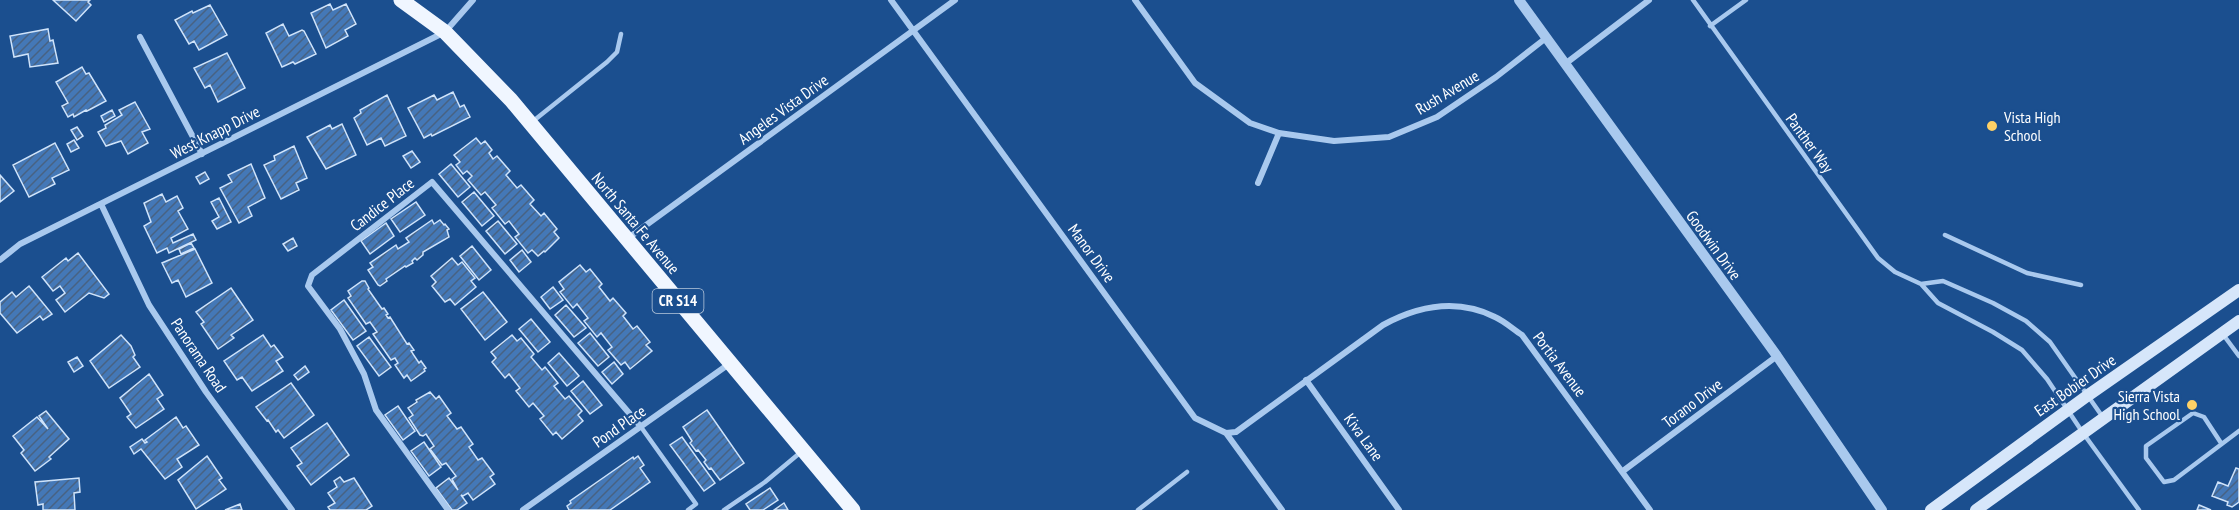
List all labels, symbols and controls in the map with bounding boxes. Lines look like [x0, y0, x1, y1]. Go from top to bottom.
street label: Rush Avenue [1412, 65, 1482, 119]
street label: Angeles Vista Drive [734, 70, 832, 148]
street label: West Knapp Drive [167, 101, 263, 163]
place label: Vista High School [2003, 107, 2060, 145]
street label: Panther Way [1782, 109, 1838, 177]
marker: Vista High School [1985, 119, 1999, 133]
street label: North Santa Fe Avenue [588, 168, 684, 278]
street label: Candice Place [346, 173, 418, 235]
street label: Goodwin Drive [1682, 206, 1746, 284]
street label: Manor Drive [1064, 220, 1120, 286]
road number: CR S14 [652, 289, 704, 313]
street label: Panorama Road [167, 314, 231, 396]
street label: Portia Avenue [1529, 328, 1591, 400]
street label: East Bobier Drive [2030, 350, 2120, 420]
street label: Torano Drive [1658, 374, 1726, 432]
place label: Sierra Vista High School [2113, 386, 2180, 424]
marker: Sierra Vista High School [2185, 398, 2199, 412]
street label: Pond Place [589, 400, 649, 452]
street label: Kiva Lane [1340, 409, 1388, 465]

